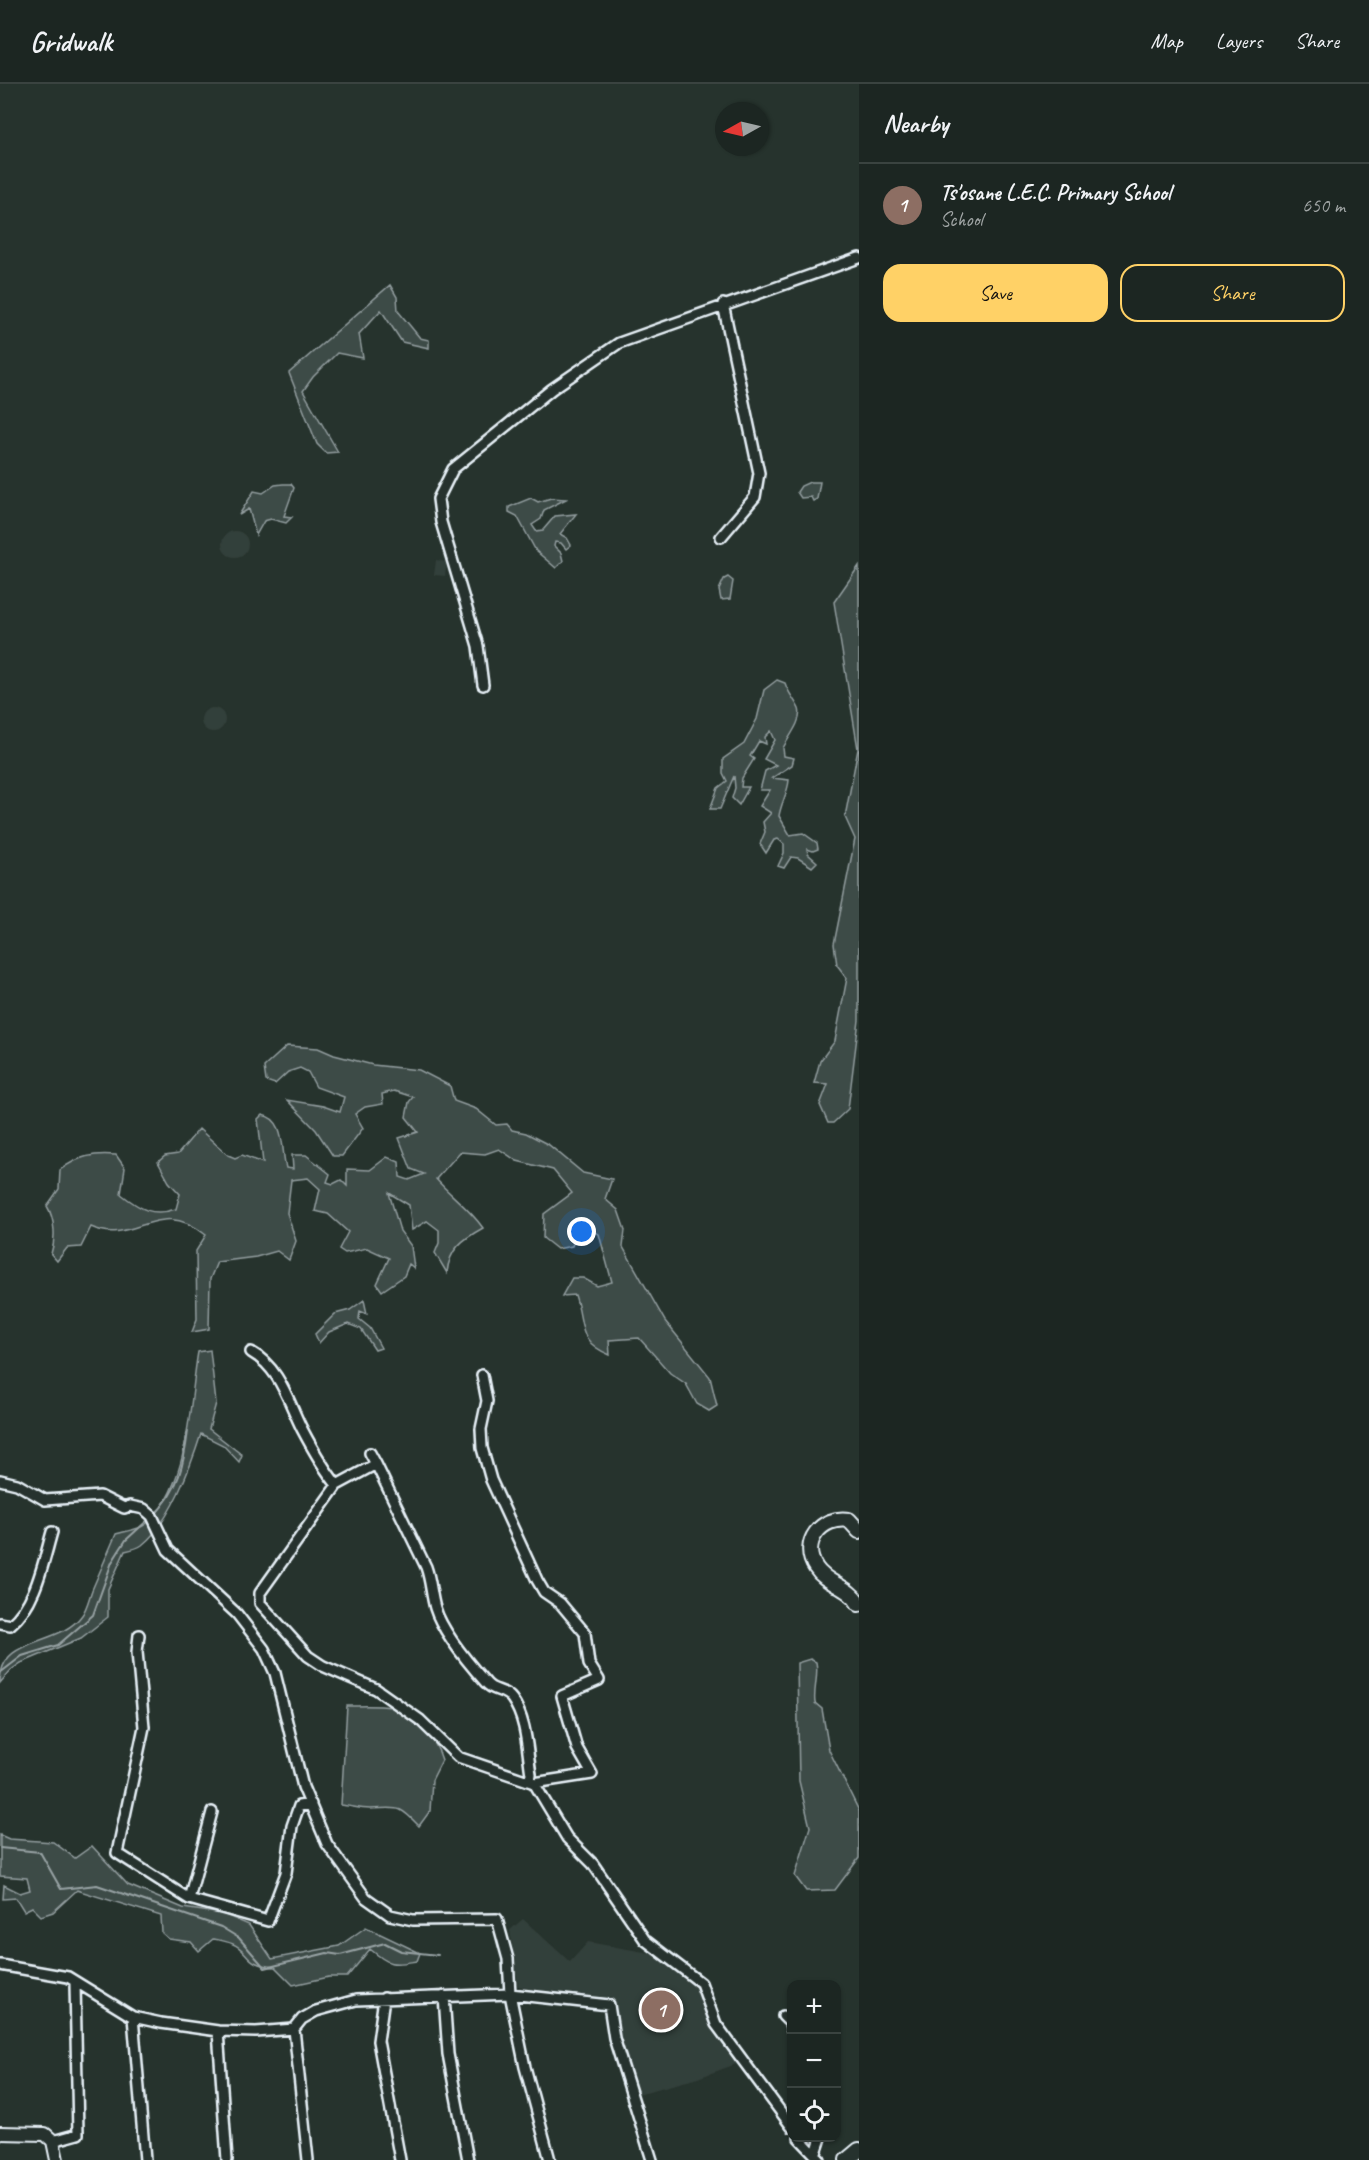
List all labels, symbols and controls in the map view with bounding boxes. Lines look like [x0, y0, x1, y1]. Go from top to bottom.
text: Gridwalk [30, 24, 112, 59]
text: Map [1150, 28, 1183, 54]
text: Layers [1216, 28, 1262, 54]
text: Share [1295, 28, 1339, 54]
north arrow [715, 102, 769, 156]
text: Nearby [883, 107, 948, 140]
text: Ts'osane L.E.C. Primary School [940, 179, 1171, 207]
text: 1 [898, 193, 907, 218]
text: 650 m [1302, 193, 1345, 218]
text: School [940, 207, 983, 232]
button: Save [883, 264, 1108, 322]
button: Share [1120, 264, 1345, 322]
your location [567, 1217, 596, 1246]
map controls [787, 1980, 841, 2142]
button: + [787, 1980, 841, 2034]
pin: 1 [642, 1988, 680, 2032]
button: − [787, 2034, 841, 2088]
button: locate [787, 2088, 841, 2142]

